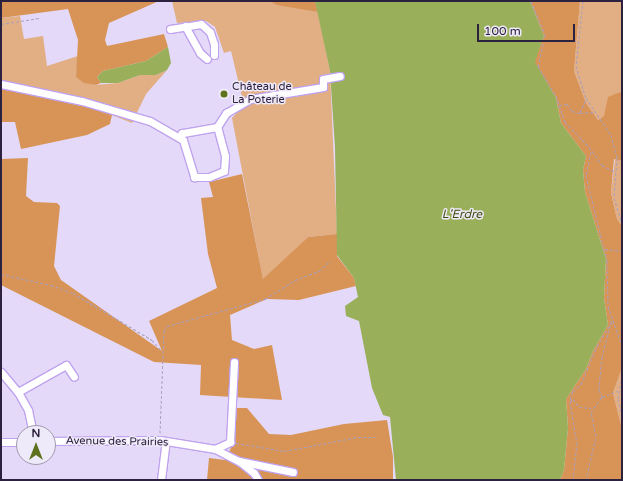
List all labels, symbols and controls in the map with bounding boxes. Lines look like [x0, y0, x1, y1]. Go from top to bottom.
scale bar [479, 16, 577, 42]
text: 100 m [484, 24, 521, 38]
place label: Château de La Poterie [232, 81, 292, 107]
marker: Château de La Poterie [219, 89, 229, 99]
water label: L'Erdre [442, 208, 482, 222]
north arrow [16, 425, 56, 465]
text: N [32, 427, 40, 440]
street label: Avenue des Prairies [66, 435, 168, 449]

